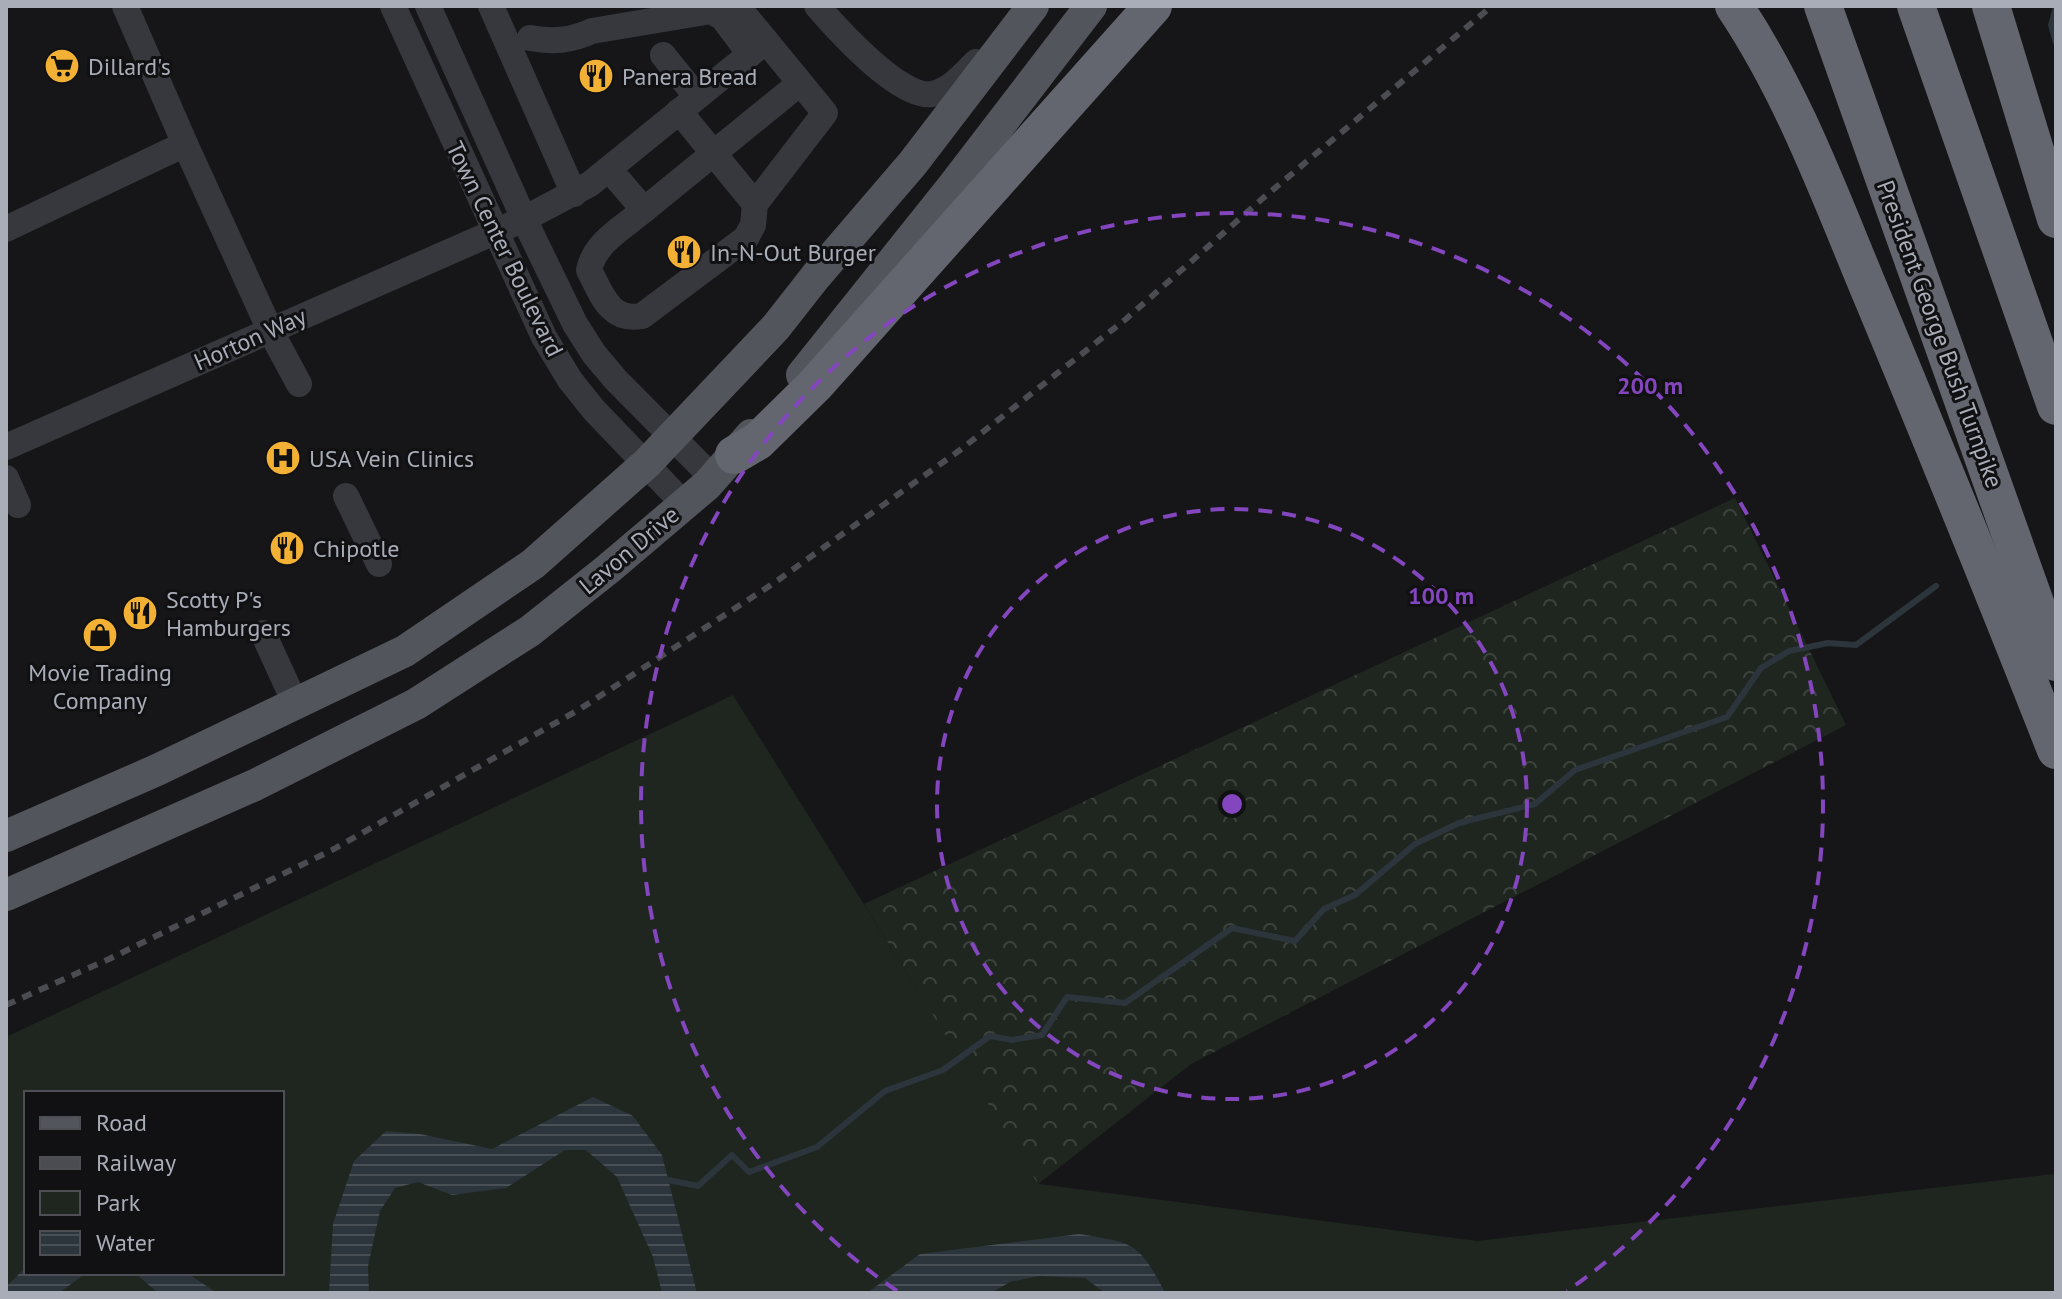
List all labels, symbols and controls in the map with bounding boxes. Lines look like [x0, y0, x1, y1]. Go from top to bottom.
supermarket icon: Dillard's [43, 47, 81, 85]
place label: Dillard's [88, 51, 171, 82]
restaurant icon: Panera Bread [577, 57, 615, 95]
place label: Panera Bread [622, 61, 757, 92]
street label: Town Center Boulevard [439, 136, 571, 362]
street label: President George Bush Turnpike [1870, 176, 2010, 492]
restaurant icon: In-N-Out Burger [665, 233, 703, 271]
place label: In-N-Out Burger [710, 237, 876, 268]
street label: Horton Way [189, 301, 311, 377]
text: 200 m [1617, 370, 1683, 401]
hospital icon: USA Vein Clinics [264, 439, 302, 477]
place label: USA Vein Clinics [309, 443, 474, 474]
street label: Lavon Drive [573, 499, 685, 601]
restaurant icon: Chipotle [268, 529, 306, 567]
place label: Chipotle [313, 533, 399, 564]
text: 100 m [1408, 580, 1474, 611]
place label: Scotty P's Hamburgers [166, 584, 291, 643]
restaurant icon: Scotty P's Hamburgers [121, 594, 159, 632]
shop icon: Movie Trading Company [81, 616, 119, 654]
place label: Movie Trading Company [28, 657, 172, 716]
centre of rings [1218, 790, 1246, 818]
legend [24, 1091, 284, 1275]
text: Road [96, 1107, 147, 1138]
text: Railway [96, 1147, 176, 1178]
text: Park [96, 1187, 141, 1218]
text: Water [96, 1227, 155, 1258]

